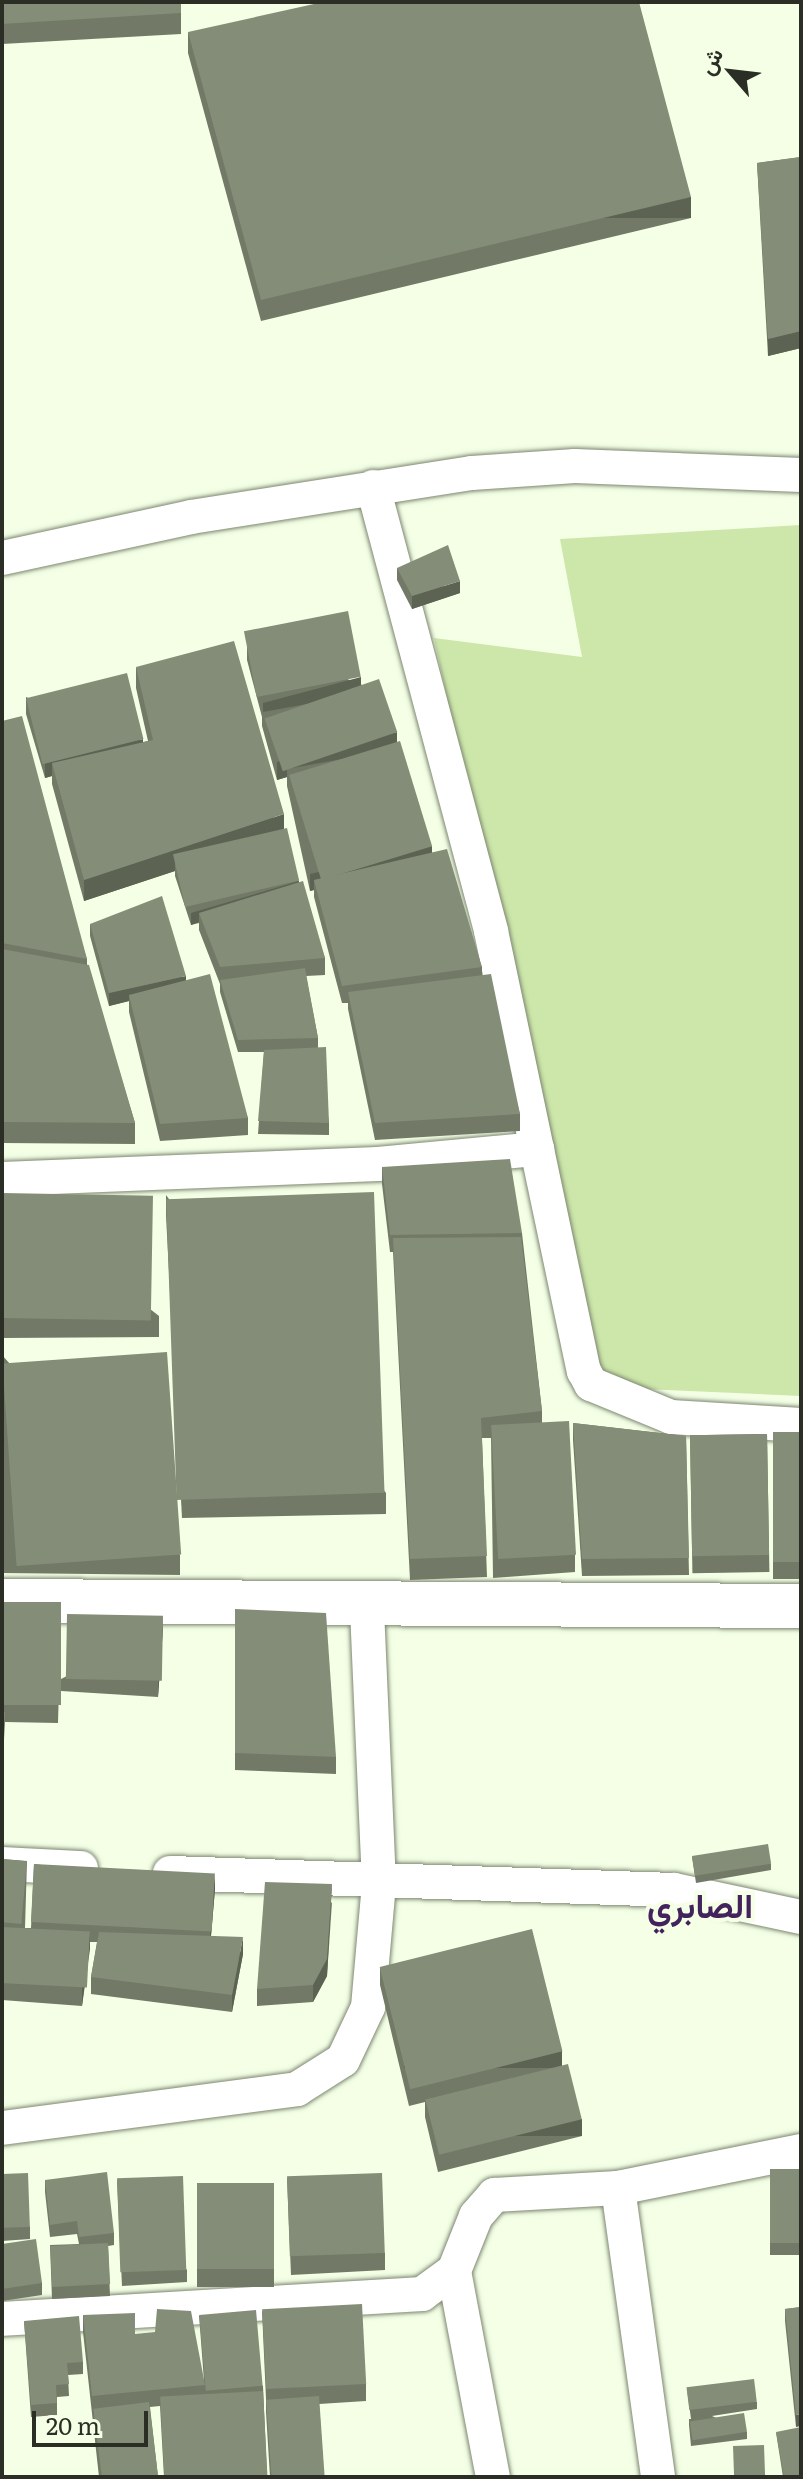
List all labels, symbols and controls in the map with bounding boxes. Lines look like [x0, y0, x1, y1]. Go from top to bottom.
north arrow [691, 32, 771, 112]
text: ش [689, 41, 730, 80]
district label: الصابري [647, 1884, 753, 1924]
scale bar [36, 2395, 152, 2445]
text: 20 m [46, 2407, 100, 2442]

